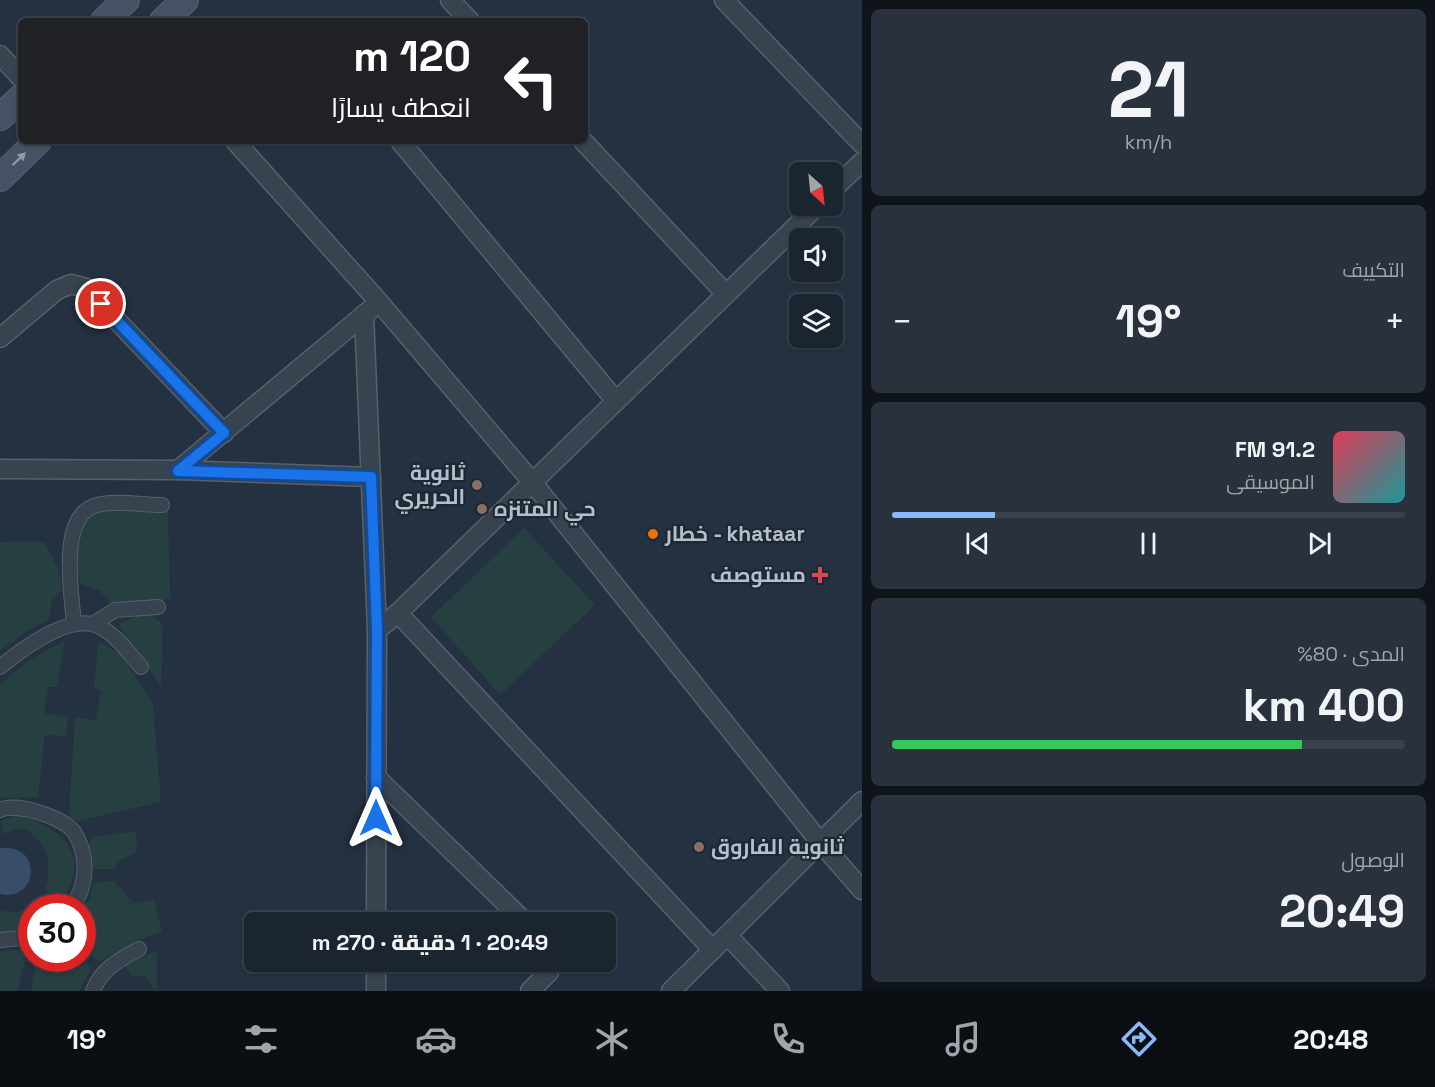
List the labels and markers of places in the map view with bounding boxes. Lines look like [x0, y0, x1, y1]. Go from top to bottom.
pin [75, 278, 126, 329]
place label: ثانوية الحريري [395, 459, 465, 514]
marker: ثانوية الحريري [470, 478, 484, 492]
place label: حي المتنزه [494, 495, 596, 526]
marker: حي المتنزه [475, 502, 489, 516]
place label: خطار - khataar [664, 520, 805, 547]
marker: خطار - khataar [646, 527, 660, 541]
place label: مستوصف [710, 561, 806, 588]
marker: مستوصف [811, 566, 829, 584]
place label: ثانوية الفاروق [711, 833, 844, 860]
marker: ثانوية الفاروق [692, 840, 706, 854]

